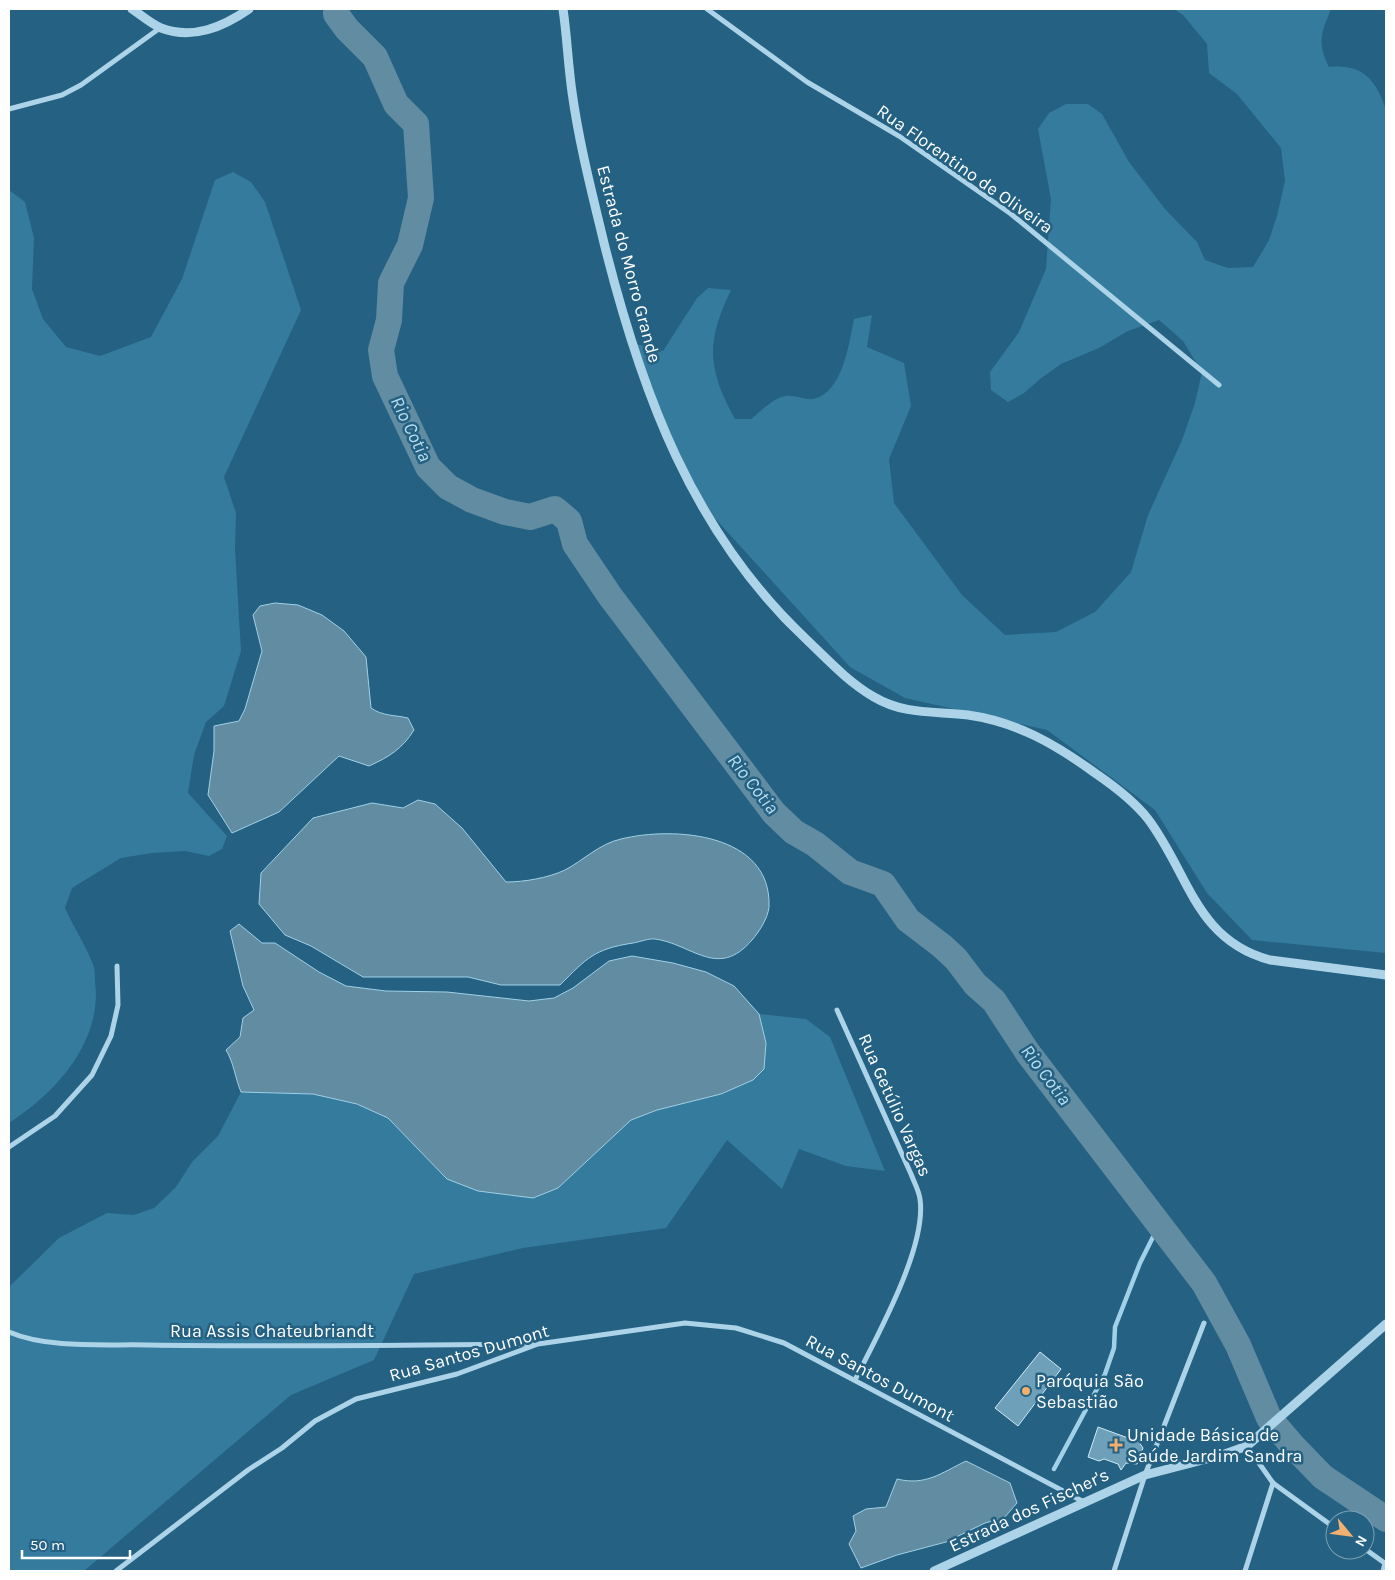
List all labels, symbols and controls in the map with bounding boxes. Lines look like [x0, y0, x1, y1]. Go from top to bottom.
street label: Rua Florentino de Oliveira [873, 100, 1057, 238]
street label: Estrada do Morro Grande [592, 163, 666, 365]
water label: Rio Cotia [386, 393, 436, 465]
water label: Rio Cotia [723, 750, 783, 818]
street label: Rua Getúlio Vargas [854, 1030, 936, 1180]
water label: Rio Cotia [1016, 1040, 1076, 1110]
street label: Rua Assis Chateubriandt [170, 1320, 374, 1342]
street label: Rua Santos Dumont [387, 1320, 552, 1386]
street label: Rua Santos Dumont [802, 1330, 958, 1427]
place label: Paróquia São Sebastião [1036, 1370, 1144, 1413]
marker: Paróquia São Sebastião [1020, 1385, 1032, 1397]
place label: Unidade Básica de Saúde Jardim Sandra [1127, 1424, 1302, 1467]
marker: Unidade Básica de Saúde Jardim Sandra [1109, 1438, 1123, 1452]
street label: Estrada dos Fischer's [946, 1463, 1112, 1557]
north arrow [1325, 1510, 1375, 1560]
scale bar [22, 1528, 130, 1560]
text: N [1351, 1533, 1371, 1550]
text: 50 m [30, 1536, 65, 1554]

